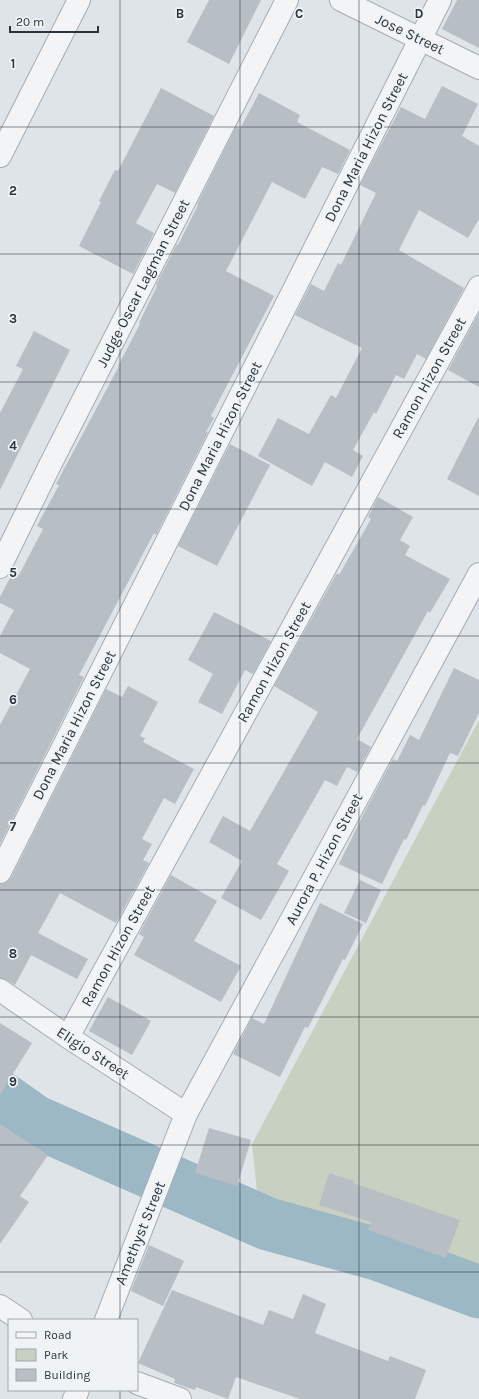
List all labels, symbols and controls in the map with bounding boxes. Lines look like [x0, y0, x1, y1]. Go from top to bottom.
text: B [176, 6, 184, 21]
text: C [295, 6, 303, 21]
text: D [415, 6, 424, 21]
scale bar [10, 8, 98, 34]
street label: Jose Street [373, 10, 448, 59]
text: 20 m [16, 15, 44, 29]
text: 1 [11, 56, 15, 71]
street label: Dona Maria Hizon Street [320, 69, 412, 225]
text: 2 [9, 183, 17, 198]
street label: Judge Oscar Lagman Street [93, 196, 193, 370]
text: 3 [9, 311, 17, 326]
street label: Ramon Hizon Street [388, 314, 470, 442]
street label: Dona Maria Hizon Street [174, 358, 266, 514]
text: 4 [9, 438, 17, 453]
text: 5 [9, 565, 17, 580]
street label: Ramon Hizon Street [233, 598, 315, 726]
street label: Dona Maria Hizon Street [28, 647, 120, 803]
text: 6 [9, 692, 17, 707]
street label: Aurora P. Hizon Street [282, 790, 367, 928]
text: 7 [10, 819, 17, 834]
street label: Ramon Hizon Street [77, 882, 159, 1010]
text: 8 [9, 946, 17, 961]
street label: Eligio Street [53, 1023, 133, 1083]
text: 9 [9, 1074, 17, 1089]
street label: Amethyst Street [111, 1178, 169, 1288]
legend [8, 1319, 138, 1391]
text: Road [44, 1328, 72, 1342]
text: Park [44, 1348, 69, 1362]
text: Building [44, 1368, 91, 1382]

